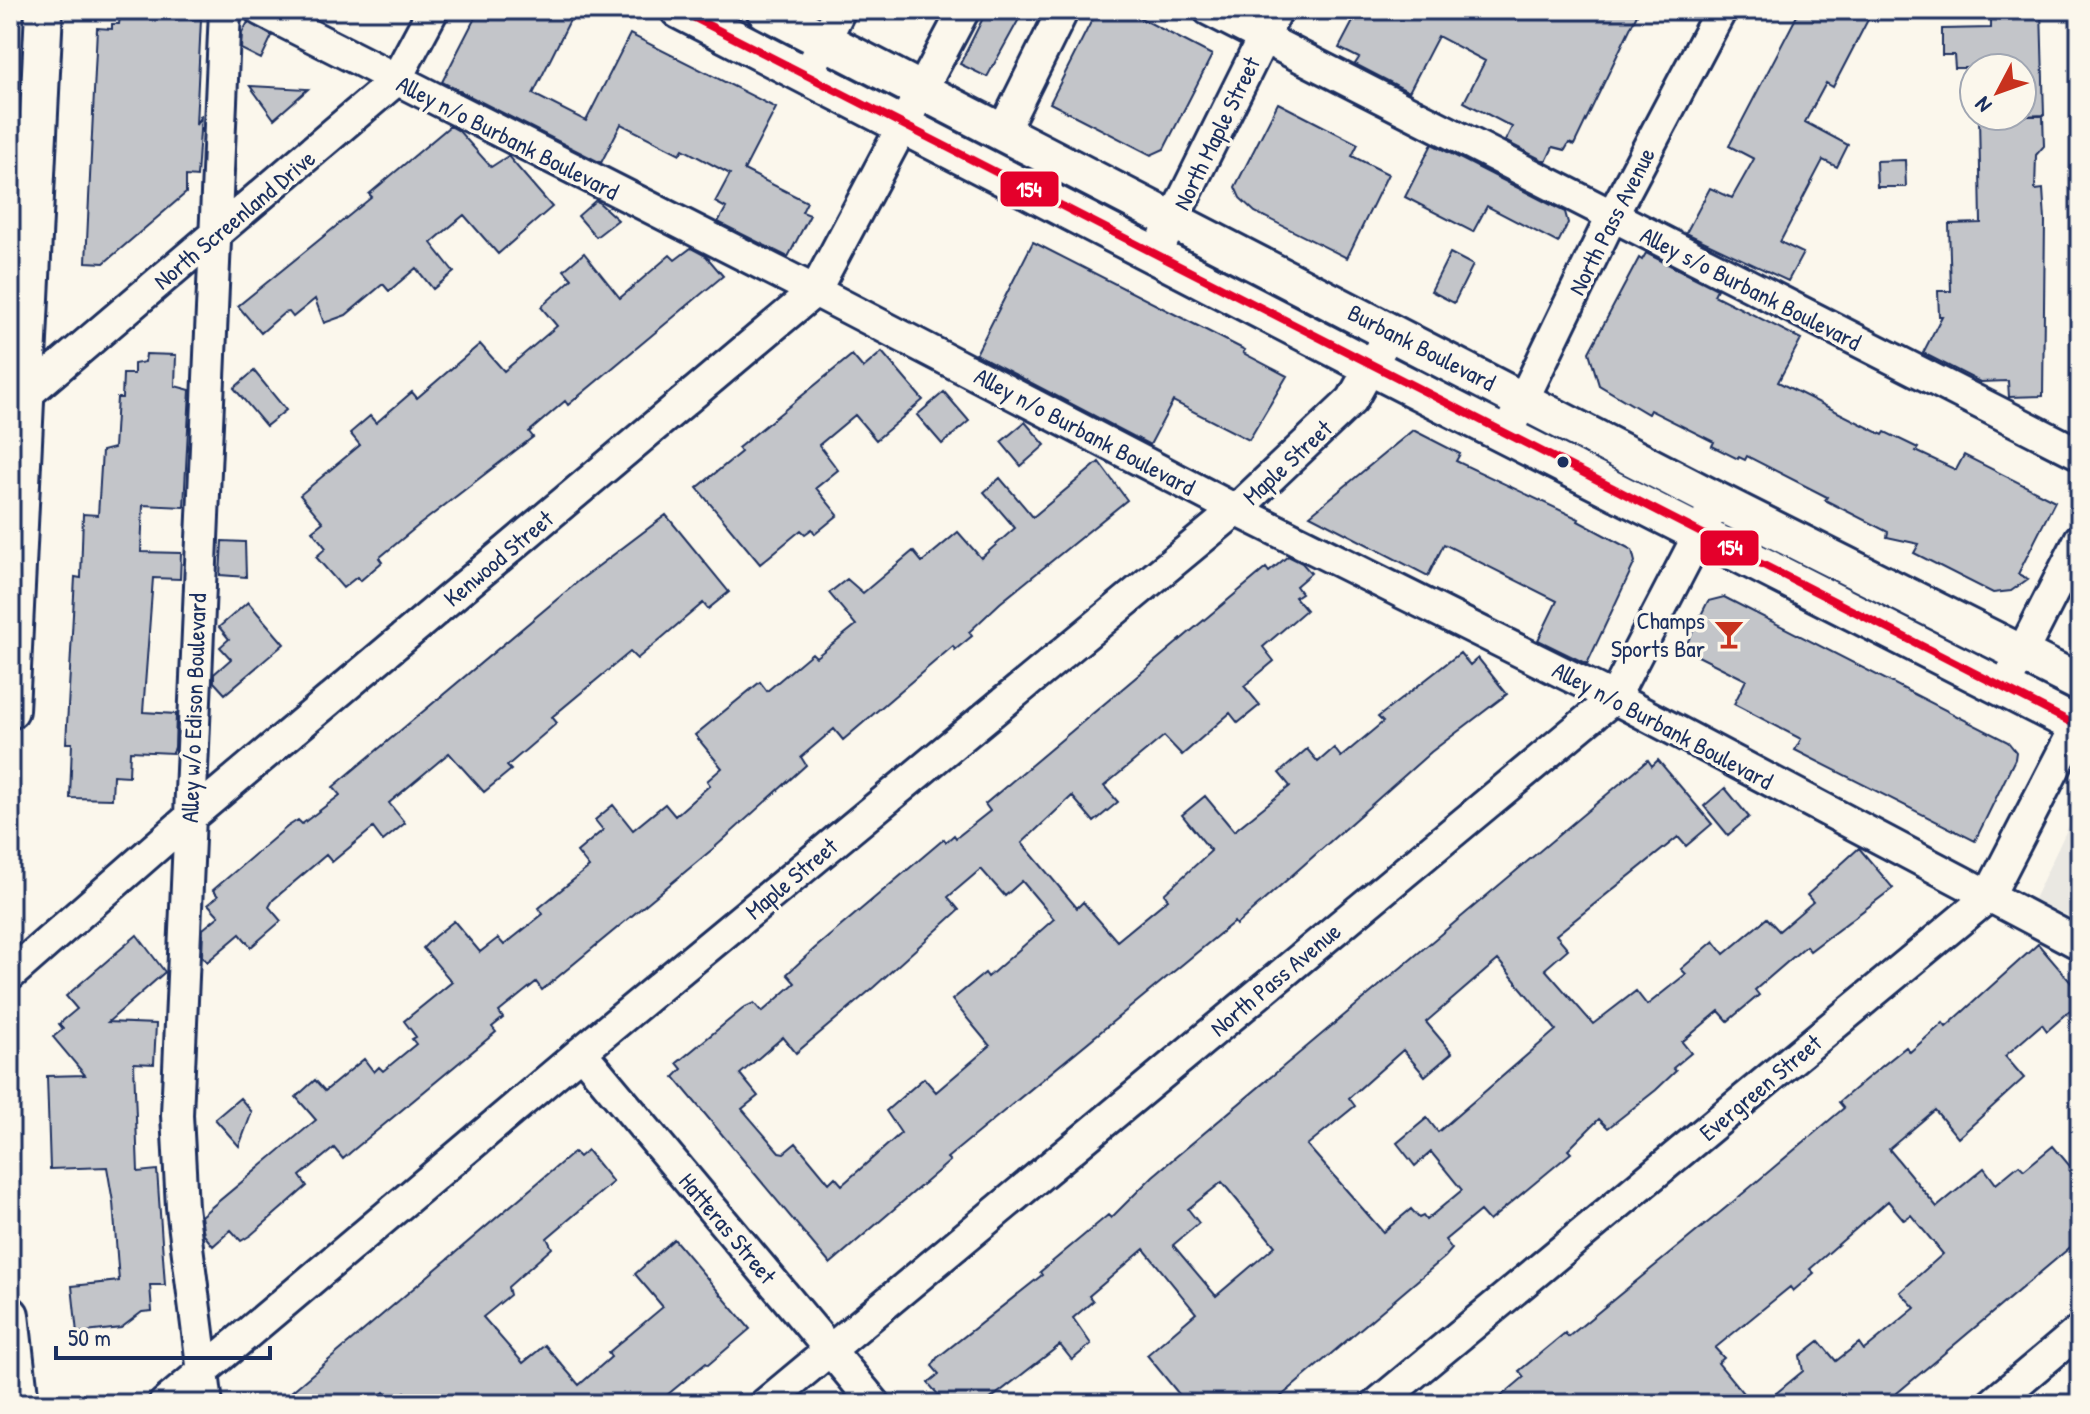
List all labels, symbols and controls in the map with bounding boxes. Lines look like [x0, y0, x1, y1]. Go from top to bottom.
street label: North Maple Street [1165, 50, 1267, 215]
north arrow [1958, 52, 2038, 132]
street label: Alley n/o Burbank Boulevard [392, 67, 624, 207]
text: N [1968, 91, 1998, 119]
street label: North Pass Avenue [1560, 141, 1662, 300]
street label: North Screenland Drive [146, 142, 322, 296]
line badge: 154 [999, 170, 1060, 208]
text: 154 [1016, 174, 1042, 204]
street label: Alley s/o Burbank Boulevard [1635, 218, 1867, 358]
street label: Burbank Boulevard [1343, 296, 1501, 398]
street label: Alley n/o Burbank Boulevard [969, 359, 1201, 503]
street label: Maple Street [1235, 412, 1339, 512]
unlabelled marker [1555, 454, 1571, 470]
street label: Kenwood Street [436, 502, 560, 613]
line badge: 154 [1699, 529, 1760, 567]
text: 154 [1717, 532, 1743, 562]
street label: Alley w/o Edison Boulevard [173, 593, 213, 823]
place label: Champs Sports Bar [1611, 604, 1705, 664]
bar icon: Champs Sports Bar [1712, 617, 1746, 651]
street label: Alley n/o Burbank Boulevard [1547, 653, 1779, 797]
street label: Maple Street [738, 830, 844, 926]
street label: North Pass Avenue [1203, 915, 1347, 1043]
street label: Evergreen Street [1692, 1026, 1828, 1148]
street label: Hatteras Street [672, 1166, 784, 1291]
scale bar [56, 1310, 270, 1360]
text: 50 m [68, 1321, 111, 1353]

